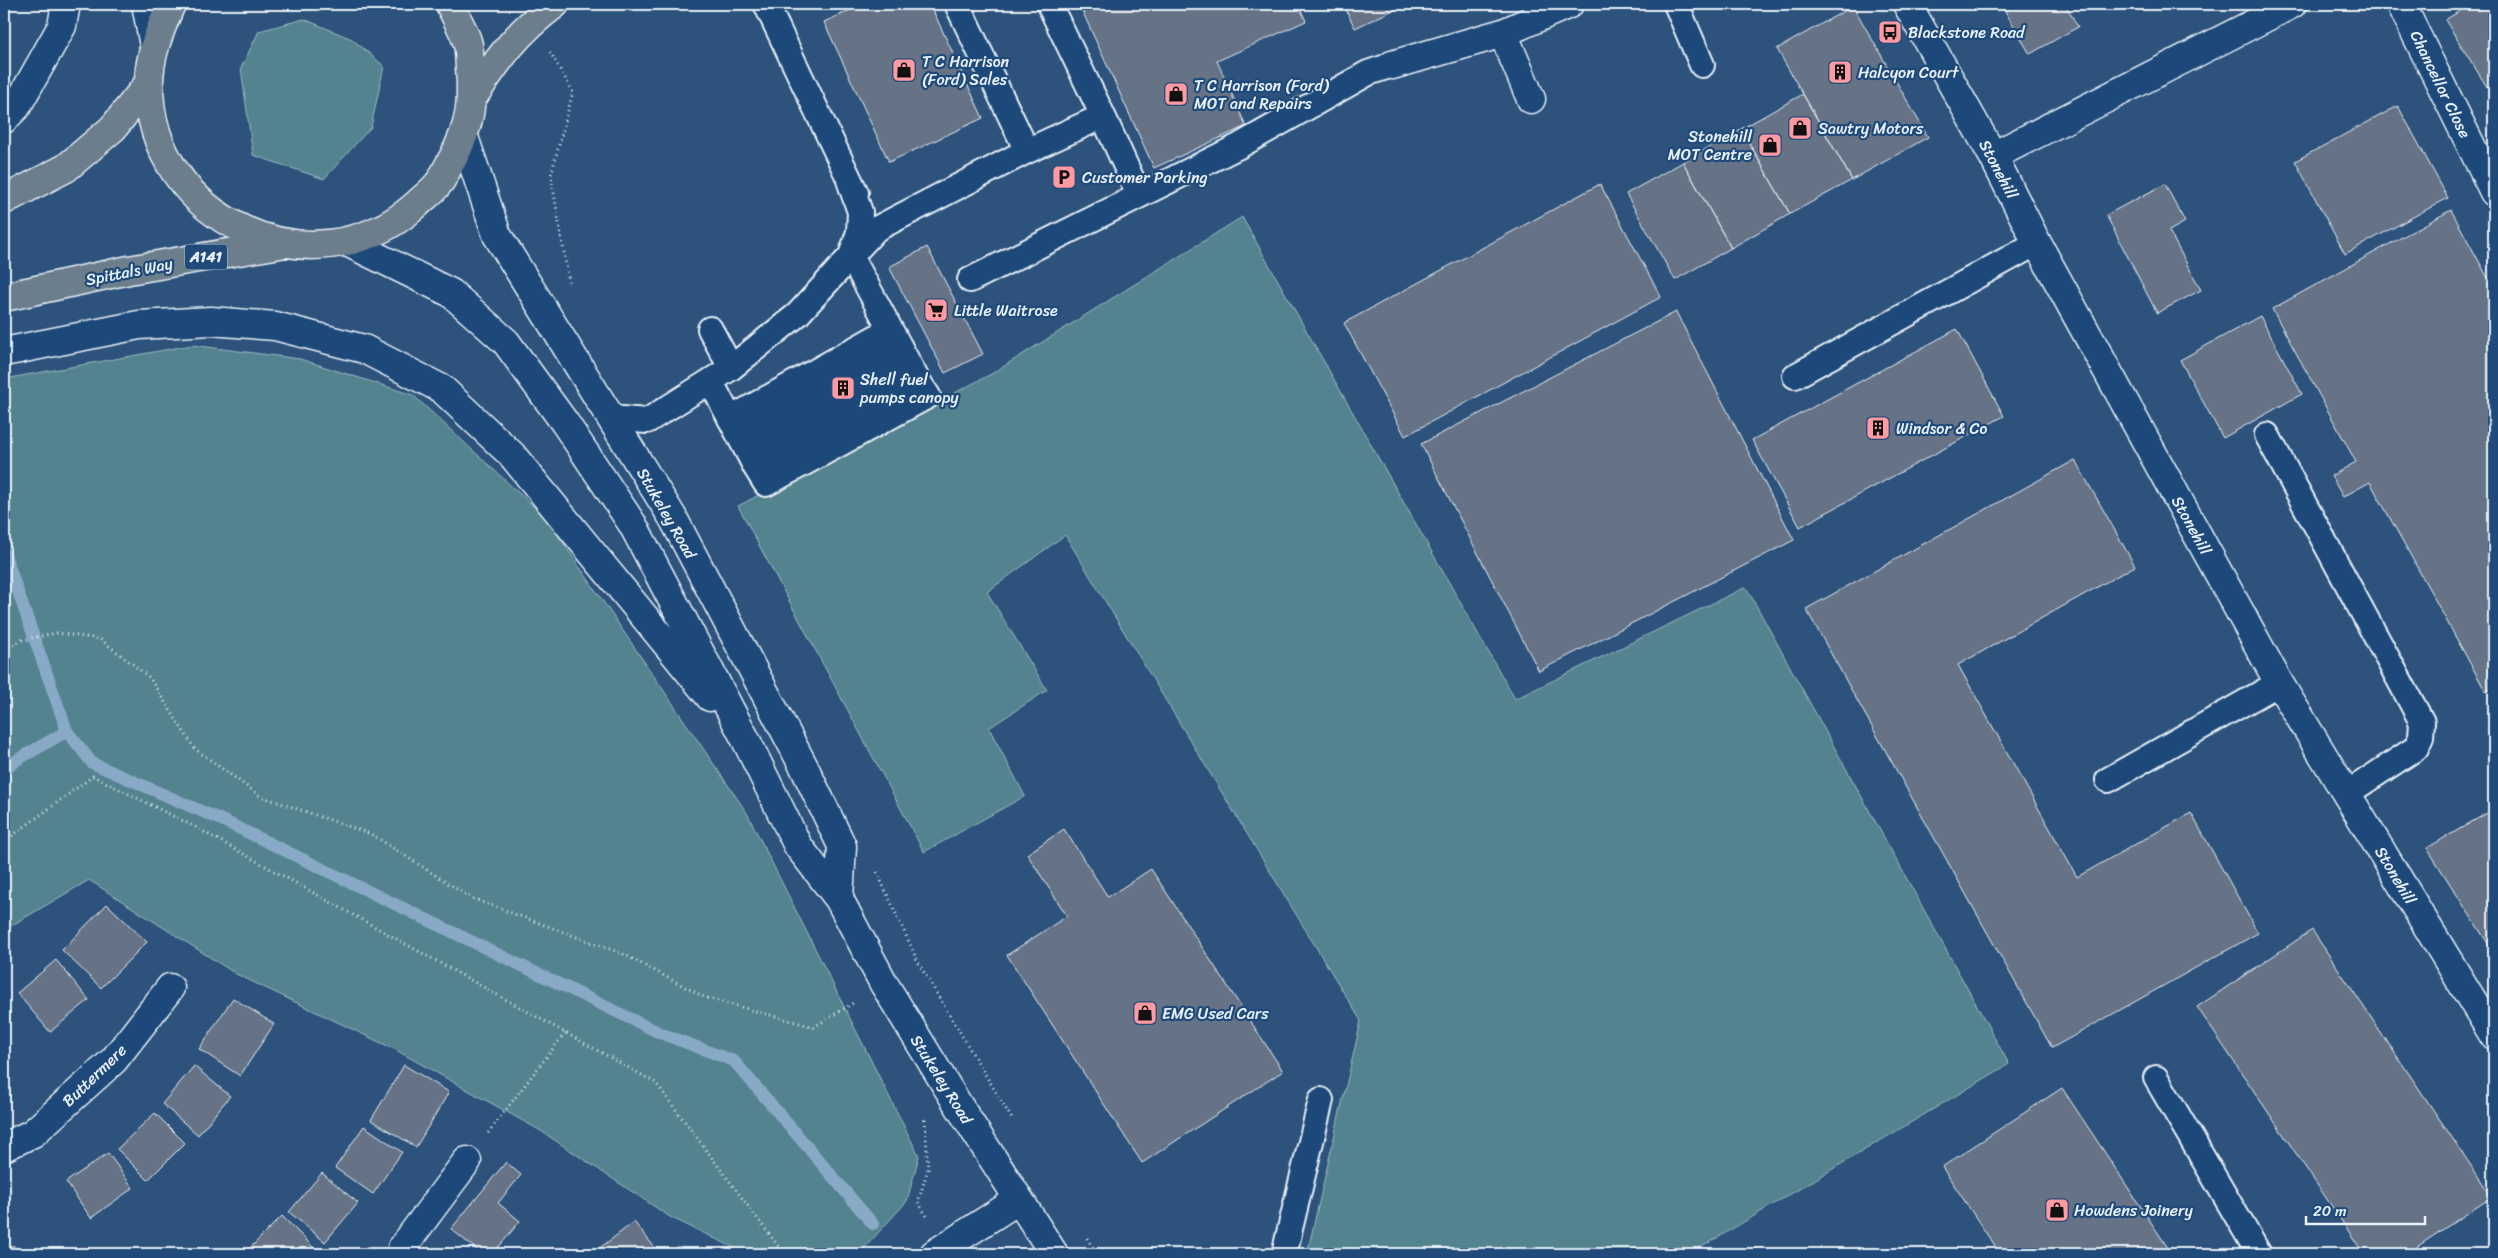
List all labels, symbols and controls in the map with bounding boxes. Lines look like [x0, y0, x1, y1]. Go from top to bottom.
place label: Blackstone Road [1908, 18, 2026, 47]
bus stop icon: Blackstone Road [1877, 19, 1903, 45]
street label: Chancellor Close [2402, 25, 2479, 143]
place label: T C Harrison (Ford) Sales [922, 47, 1010, 94]
shop icon: T C Harrison (Ford) Sales [891, 57, 917, 83]
place label: Halcyon Court [1858, 58, 1959, 87]
building icon: Halcyon Court [1827, 59, 1853, 85]
place label: T C Harrison (Ford) MOT and Repairs [1194, 71, 1330, 118]
shop icon: T C Harrison (Ford) MOT and Repairs [1163, 81, 1189, 107]
place label: Sawtry Motors [1818, 114, 1924, 143]
shop icon: Sawtry Motors [1787, 115, 1813, 141]
place label: Stonehill MOT Centre [1668, 122, 1752, 169]
shop icon: Stonehill MOT Centre [1757, 132, 1783, 158]
street label: Stonehill [1971, 134, 2027, 205]
place label: Customer Parking [1082, 163, 1208, 192]
parking icon: Customer Parking [1051, 164, 1077, 190]
road number: A141 [185, 244, 227, 270]
street label: Spittals Way [83, 249, 176, 294]
place label: Little Waitrose [954, 296, 1058, 325]
supermarket icon: Little Waitrose [923, 297, 949, 323]
place label: Shell fuel pumps canopy [859, 365, 959, 412]
building icon: Shell fuel pumps canopy [830, 375, 856, 401]
place label: Windsor & Co [1896, 414, 1988, 443]
building icon: Windsor & Co [1865, 415, 1891, 441]
street label: Stukeley Road [629, 462, 705, 566]
street label: Stonehill [2163, 490, 2220, 561]
street label: Stonehill [2367, 840, 2425, 911]
place label: EMG Used Cars [1162, 999, 1269, 1028]
shop icon: EMG Used Cars [1132, 1000, 1158, 1026]
street label: Stukeley Road [902, 1029, 982, 1131]
street label: Buttermere [55, 1037, 134, 1114]
scale bar [2306, 1193, 2424, 1225]
place label: Howdens Joinery [2074, 1196, 2194, 1225]
shop icon: Howdens Joinery [2044, 1197, 2070, 1223]
text: 20 m [2313, 1198, 2347, 1224]

